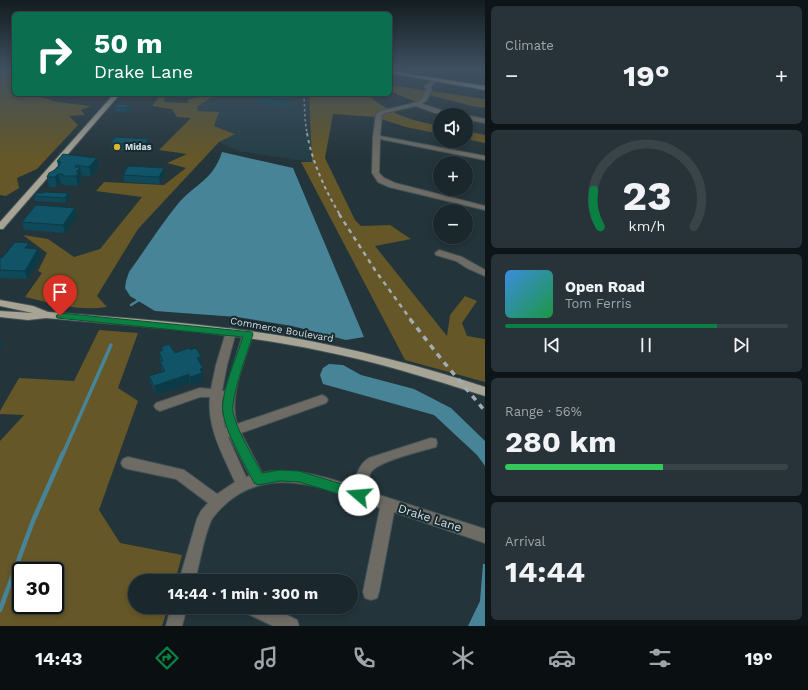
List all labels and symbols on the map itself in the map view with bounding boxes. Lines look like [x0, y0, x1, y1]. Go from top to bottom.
marker: Midas [112, 142, 122, 152]
place label: Midas [125, 142, 152, 152]
pin [43, 275, 77, 316]
street label: Commerce Boulevard [229, 315, 334, 344]
position arrow [338, 474, 380, 516]
street label: Drake Lane [396, 501, 464, 535]
speed limit sign: 30 [12, 562, 64, 614]

